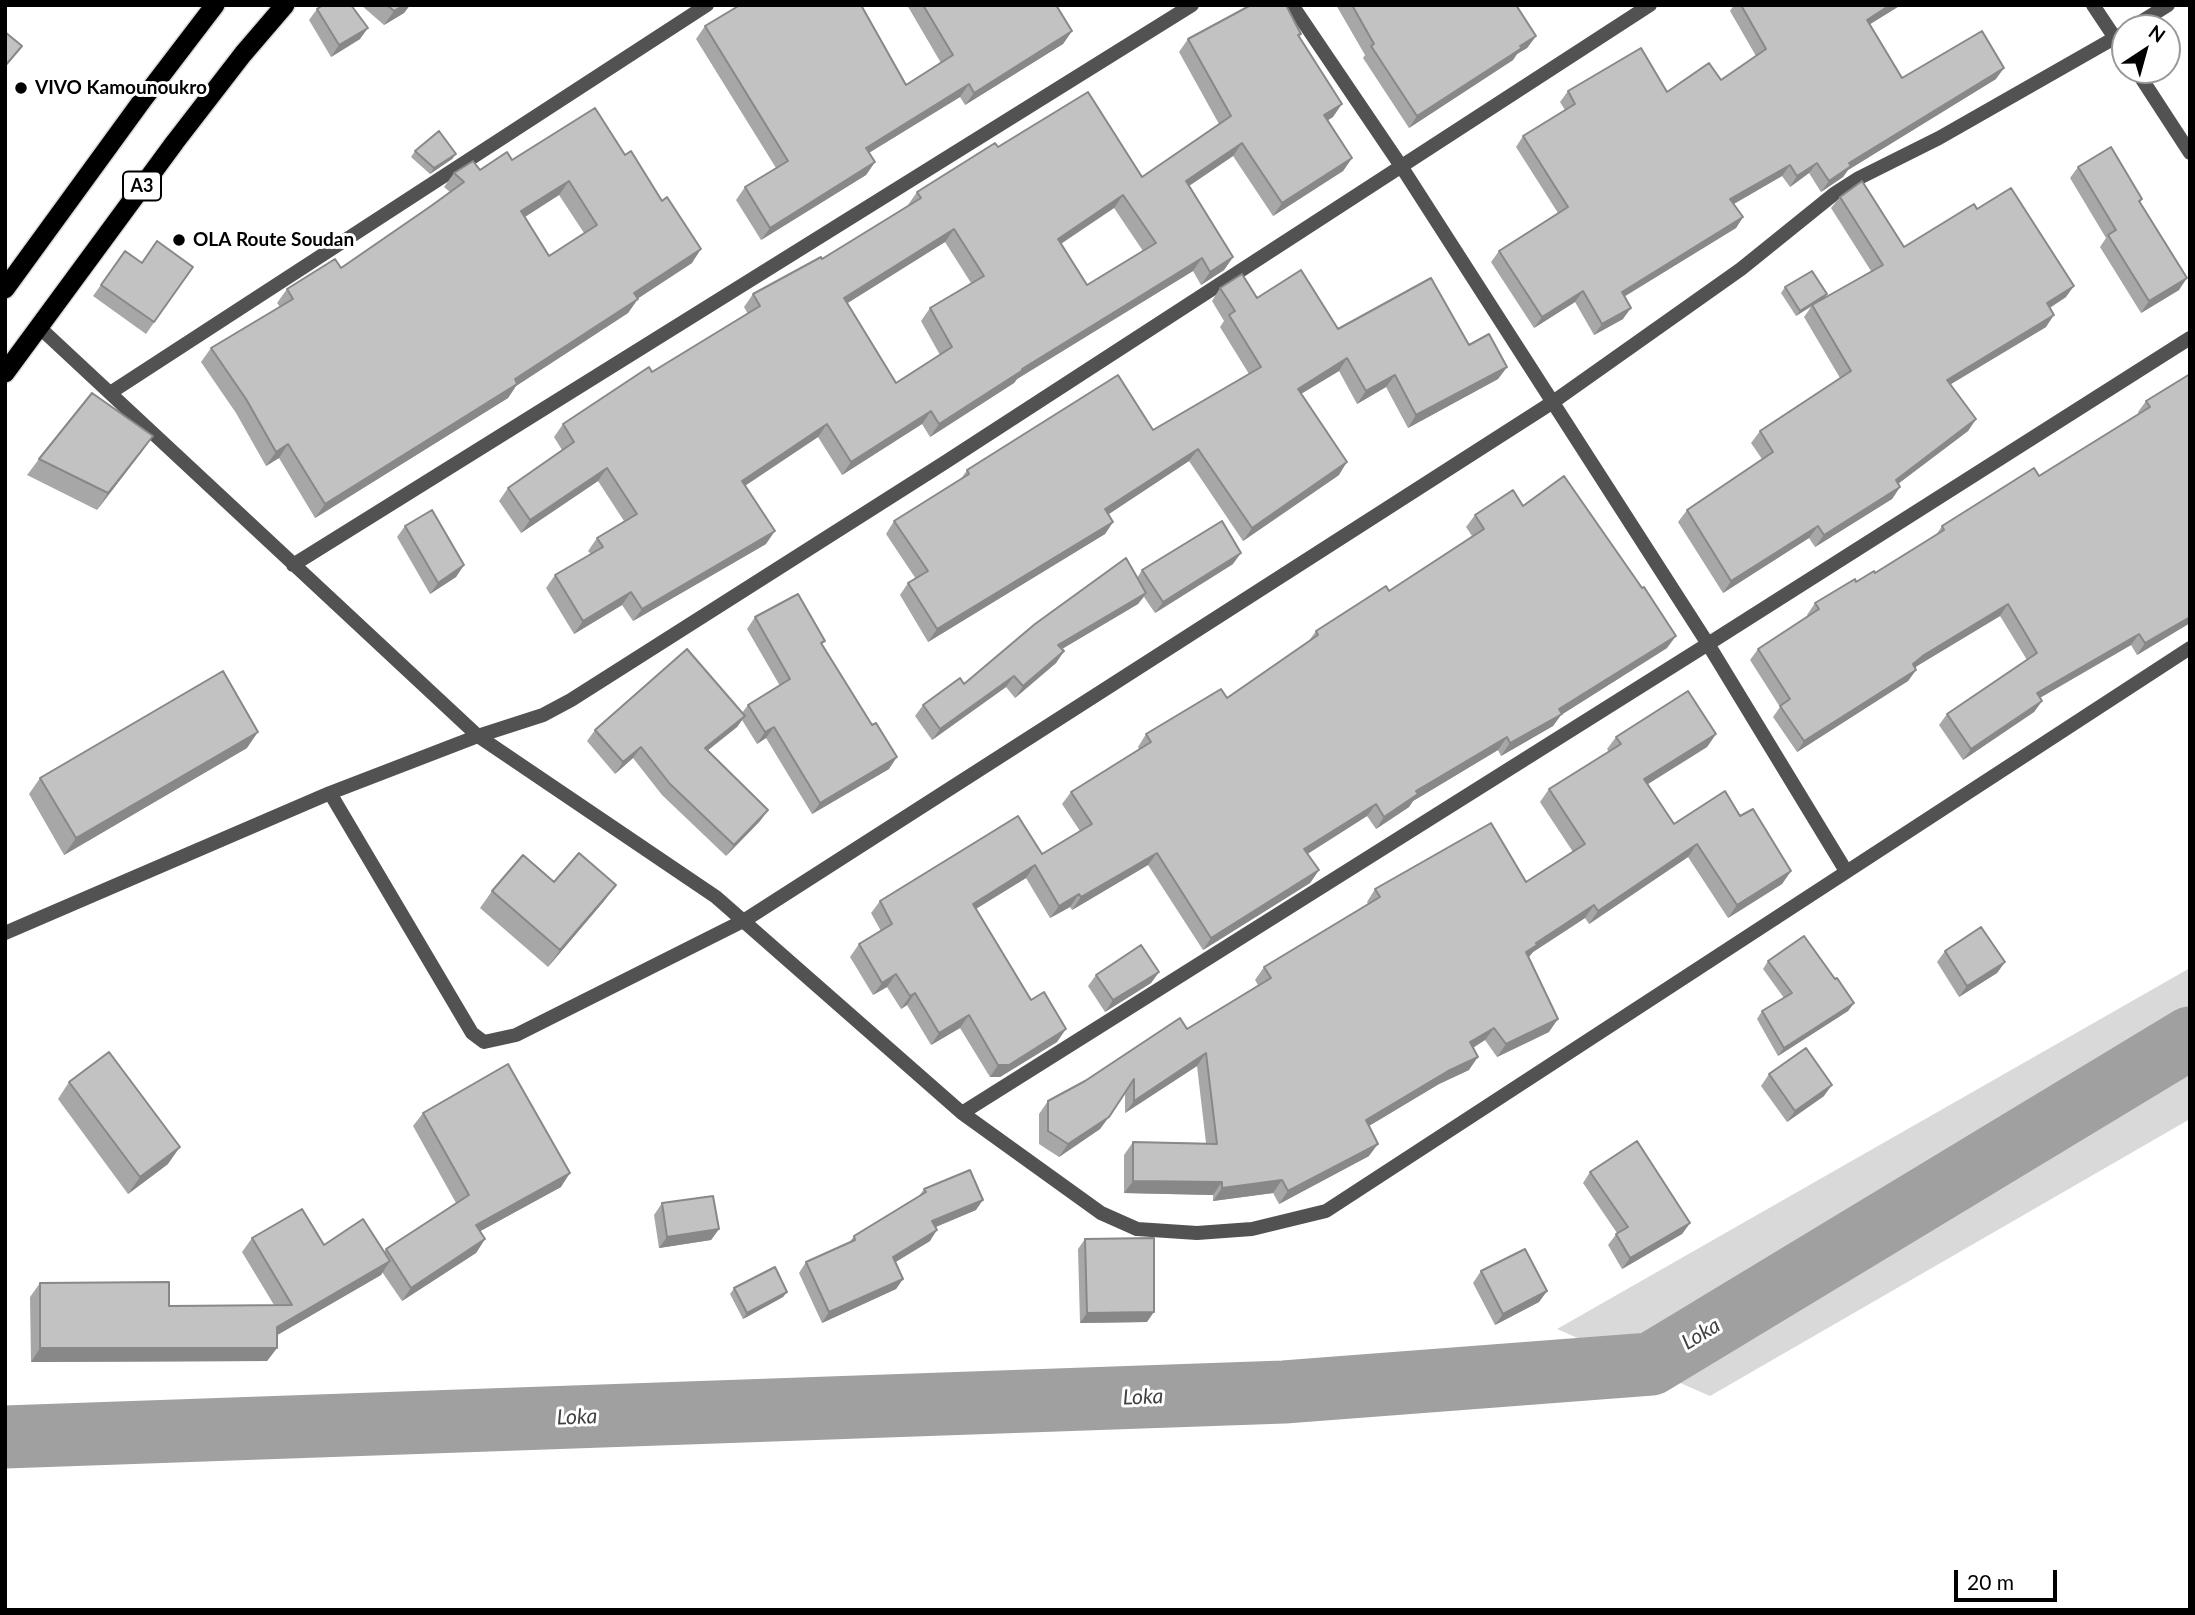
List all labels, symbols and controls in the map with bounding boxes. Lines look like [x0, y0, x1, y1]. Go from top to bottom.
north arrow [2111, 14, 2181, 84]
text: N [2145, 20, 2170, 47]
place label: VIVO Kamounoukro [35, 77, 207, 99]
marker: VIVO Kamounoukro [13, 80, 29, 96]
road number: A3 [123, 172, 161, 201]
place label: OLA Route Soudan [193, 229, 354, 251]
marker: OLA Route Soudan [171, 232, 187, 248]
water label: Loka [1677, 1313, 1725, 1355]
water label: Loka [1122, 1384, 1164, 1410]
water label: Loka [556, 1404, 598, 1430]
scale bar [1957, 1556, 2060, 1600]
text: 20 m [1967, 1569, 2014, 1594]

